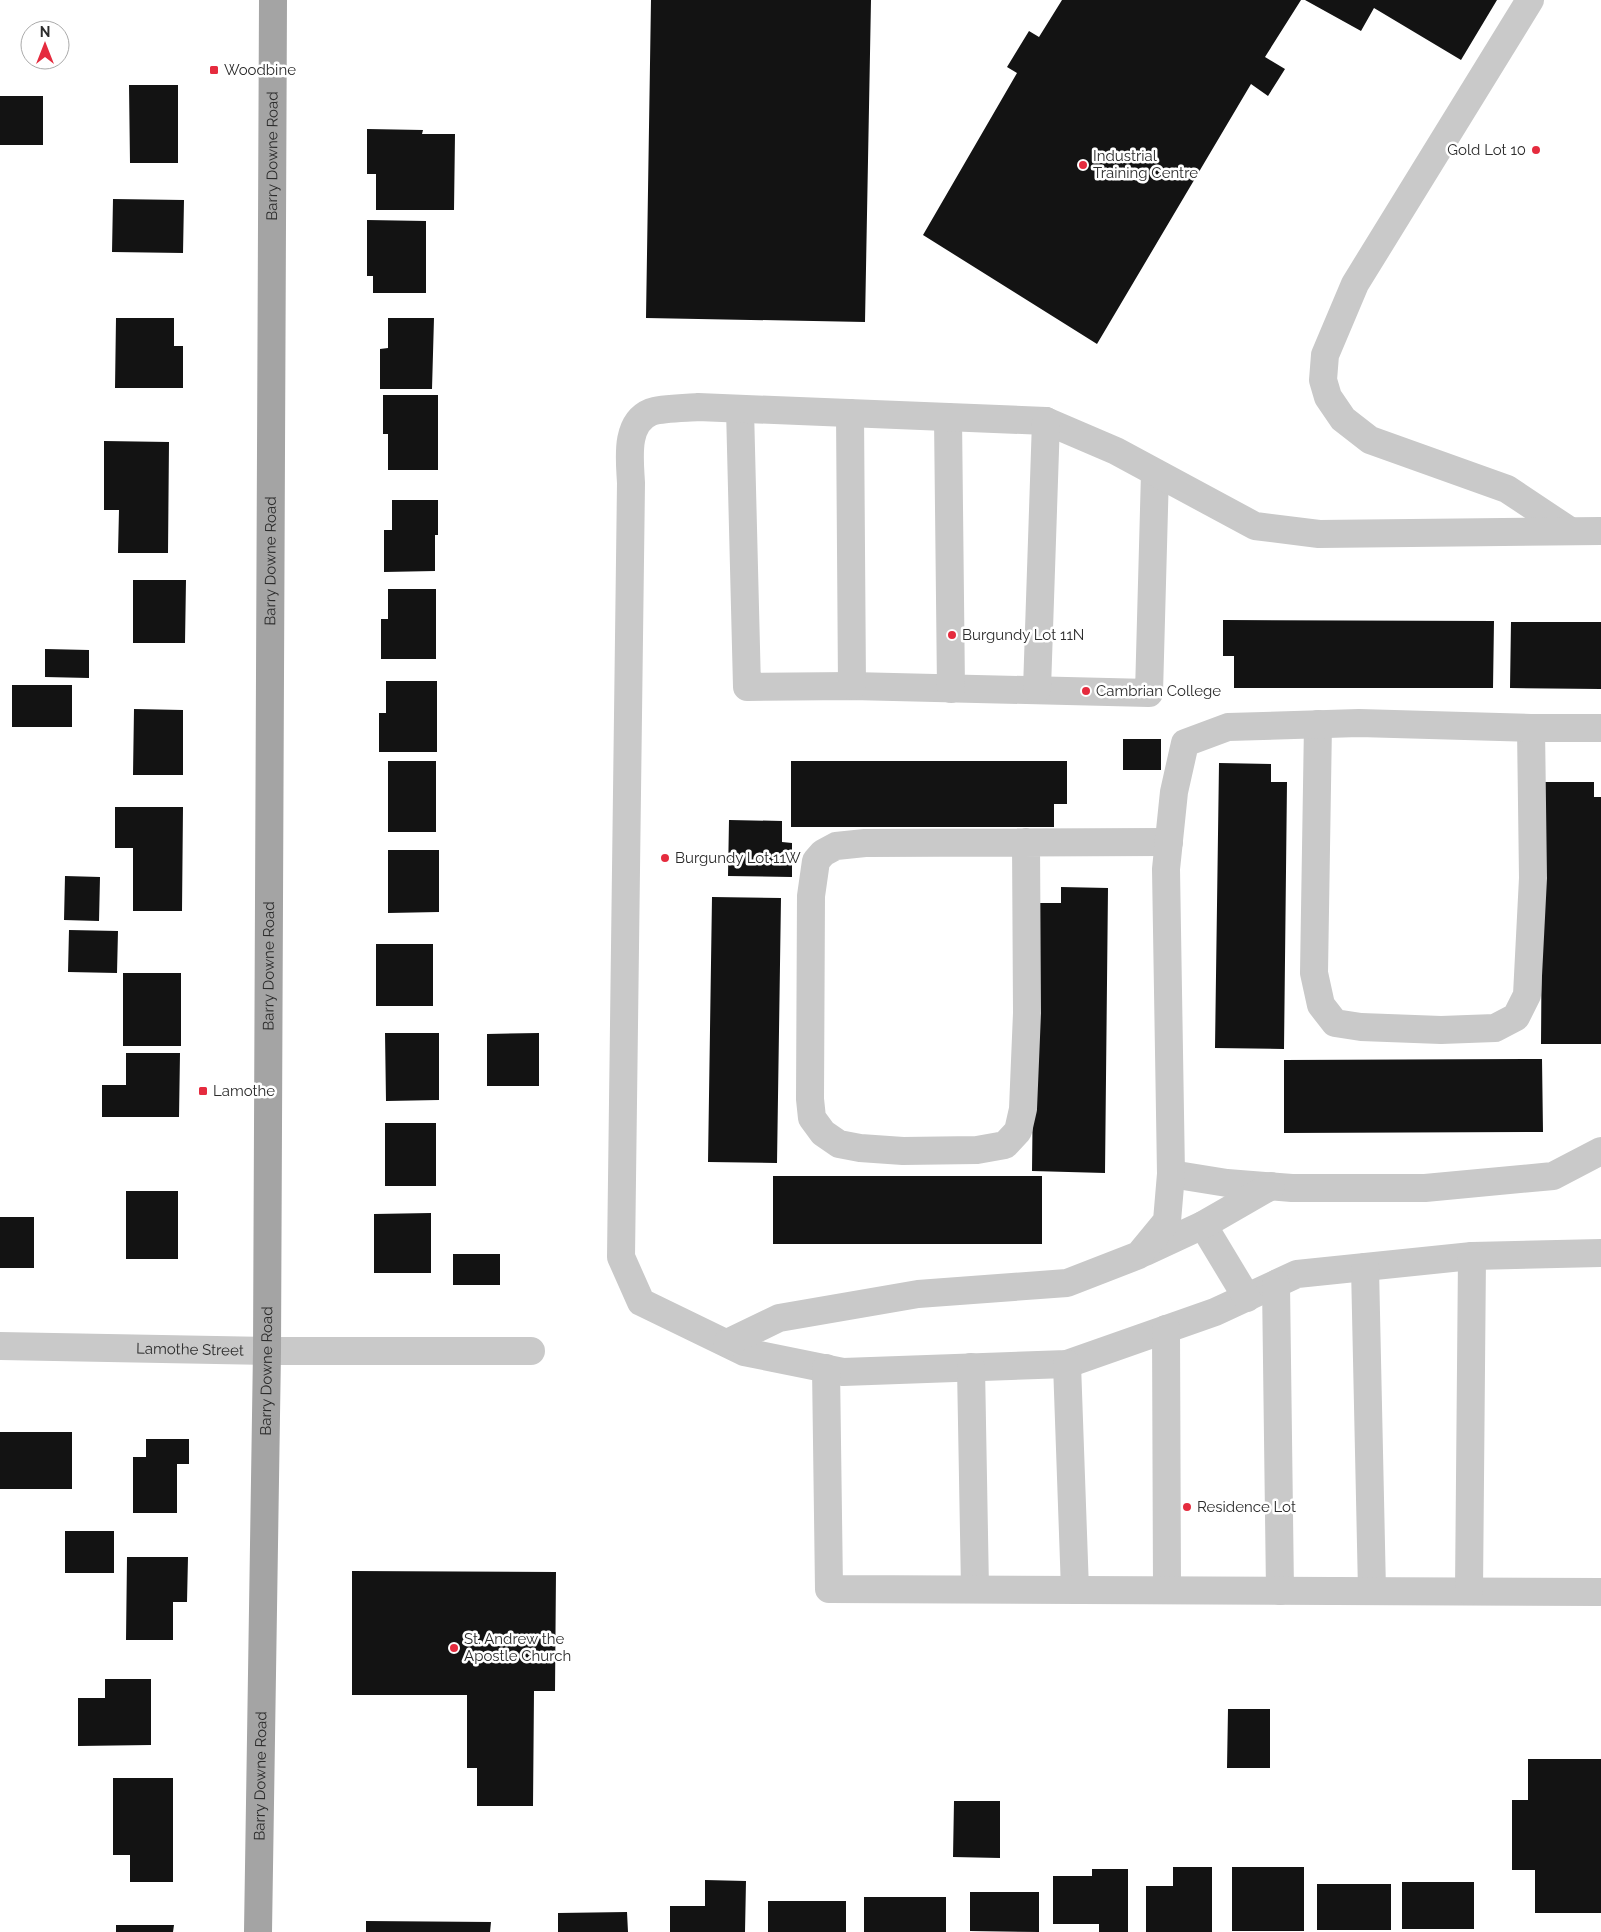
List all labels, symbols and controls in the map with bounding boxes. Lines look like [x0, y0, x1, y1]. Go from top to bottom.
north arrow [20, 20, 70, 70]
text: N [40, 24, 50, 40]
place label: Woodbine [224, 61, 296, 79]
marker: Woodbine [208, 64, 220, 76]
street label: Barry Downe Road [263, 91, 282, 221]
place label: Gold Lot 10 [1447, 141, 1526, 159]
marker: Gold Lot 10 [1530, 144, 1542, 156]
place label: Industrial Training Centre [1093, 147, 1198, 182]
marker: Industrial Training Centre [1077, 159, 1089, 171]
street label: Barry Downe Road [261, 496, 280, 626]
place label: Burgundy Lot 11N [962, 626, 1084, 644]
marker: Burgundy Lot 11N [946, 629, 958, 641]
place label: Cambrian College [1096, 682, 1221, 700]
marker: Cambrian College [1080, 685, 1092, 697]
place label: Burgundy Lot 11W [675, 849, 801, 867]
marker: Burgundy Lot 11W [659, 852, 671, 864]
street label: Barry Downe Road [259, 901, 278, 1031]
place label: Lamothe [213, 1082, 275, 1100]
marker: Lamothe [197, 1085, 209, 1097]
street label: Barry Downe Road [257, 1306, 276, 1436]
street label: Lamothe Street [136, 1340, 244, 1360]
place label: Residence Lot [1197, 1498, 1296, 1516]
marker: Residence Lot [1181, 1501, 1193, 1513]
place label: St. Andrew the Apostle Church [464, 1630, 571, 1665]
marker: St. Andrew the Apostle Church [448, 1642, 460, 1654]
street label: Barry Downe Road [250, 1711, 270, 1841]

